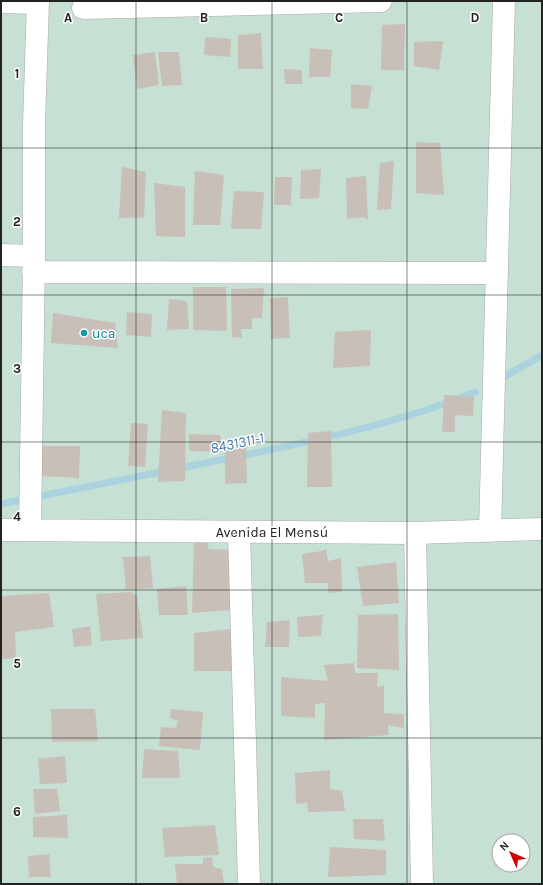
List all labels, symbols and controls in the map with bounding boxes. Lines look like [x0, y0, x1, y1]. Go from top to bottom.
text: A [64, 10, 72, 25]
text: B [200, 10, 208, 25]
text: C [335, 10, 343, 25]
text: D [471, 10, 480, 25]
text: 1 [15, 66, 19, 81]
text: 2 [13, 214, 21, 229]
place label: uca [92, 325, 115, 342]
marker: uca [79, 328, 89, 338]
text: 3 [13, 361, 21, 376]
water label: 8431311-1 [209, 429, 265, 457]
text: 4 [13, 509, 21, 524]
street label: Avenida El Mensú [216, 524, 328, 541]
text: 5 [13, 656, 21, 671]
text: 6 [13, 804, 21, 819]
north arrow [491, 833, 531, 873]
text: N [497, 839, 512, 854]

